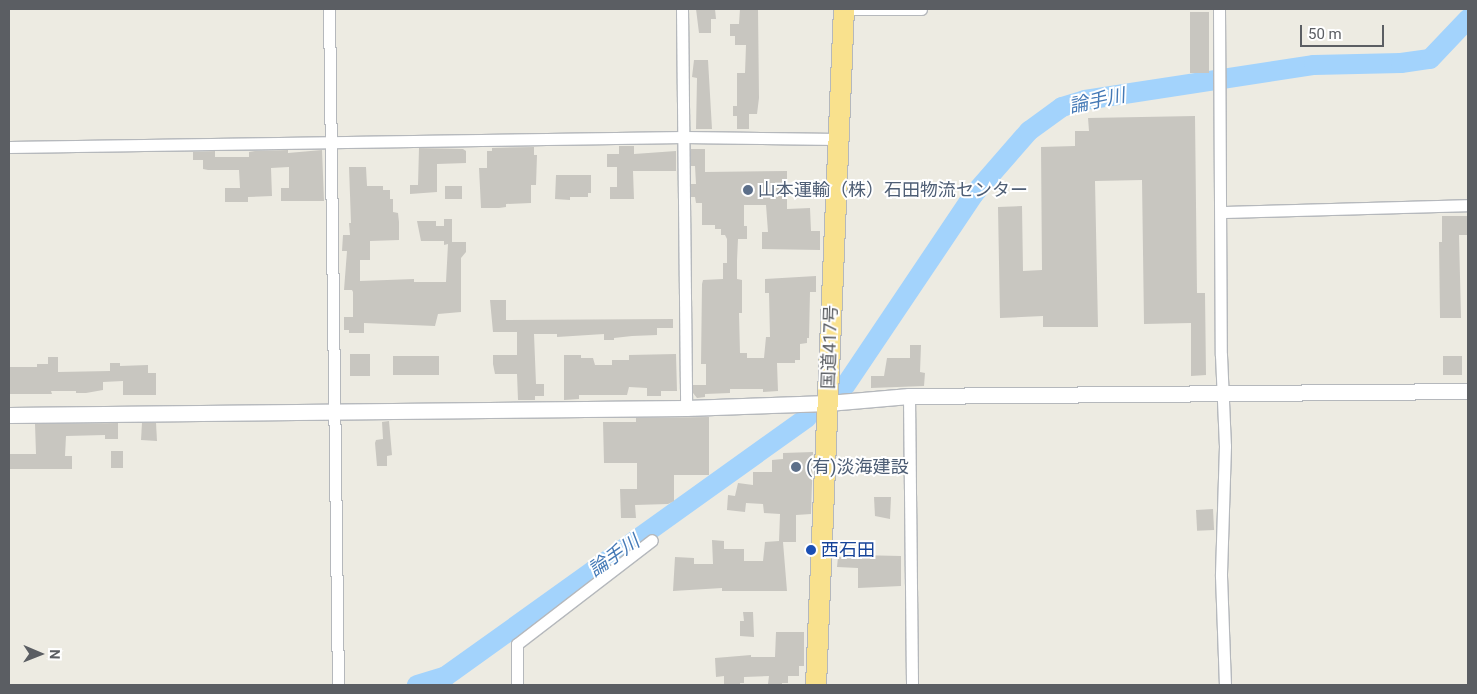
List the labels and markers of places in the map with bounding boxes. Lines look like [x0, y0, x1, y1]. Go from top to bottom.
place label: 山本運輸（株）石田物流センター [758, 179, 1028, 201]
marker: 山本運輸（株）石田物流センター [742, 184, 754, 196]
place label: (有)淡海建設 [806, 456, 908, 478]
marker: (有)淡海建設 [790, 461, 802, 473]
place label: 西石田 [821, 539, 875, 561]
marker: 西石田 [805, 544, 817, 556]

